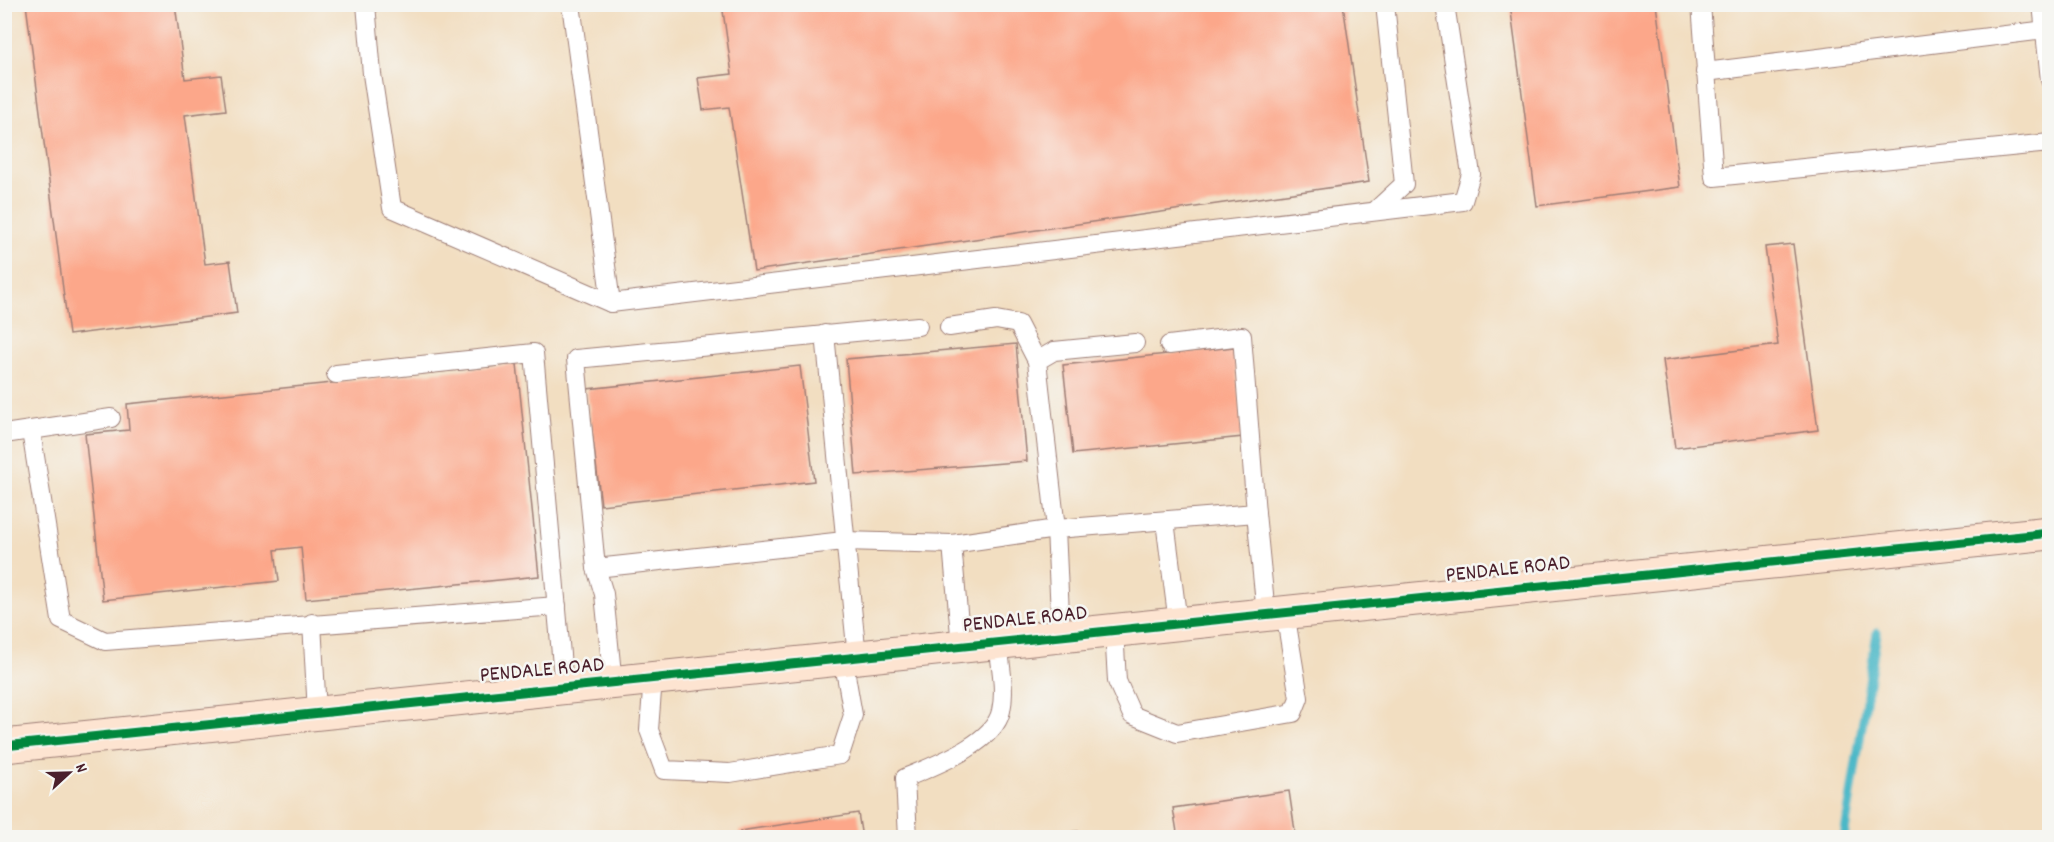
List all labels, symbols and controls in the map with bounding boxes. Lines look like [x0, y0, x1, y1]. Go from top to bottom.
street label: PENDALE ROAD [1444, 548, 1572, 592]
street label: PENDALE ROAD [961, 598, 1089, 642]
street label: PENDALE ROAD [478, 650, 606, 692]
north arrow [39, 743, 99, 803]
text: N [68, 760, 93, 776]

